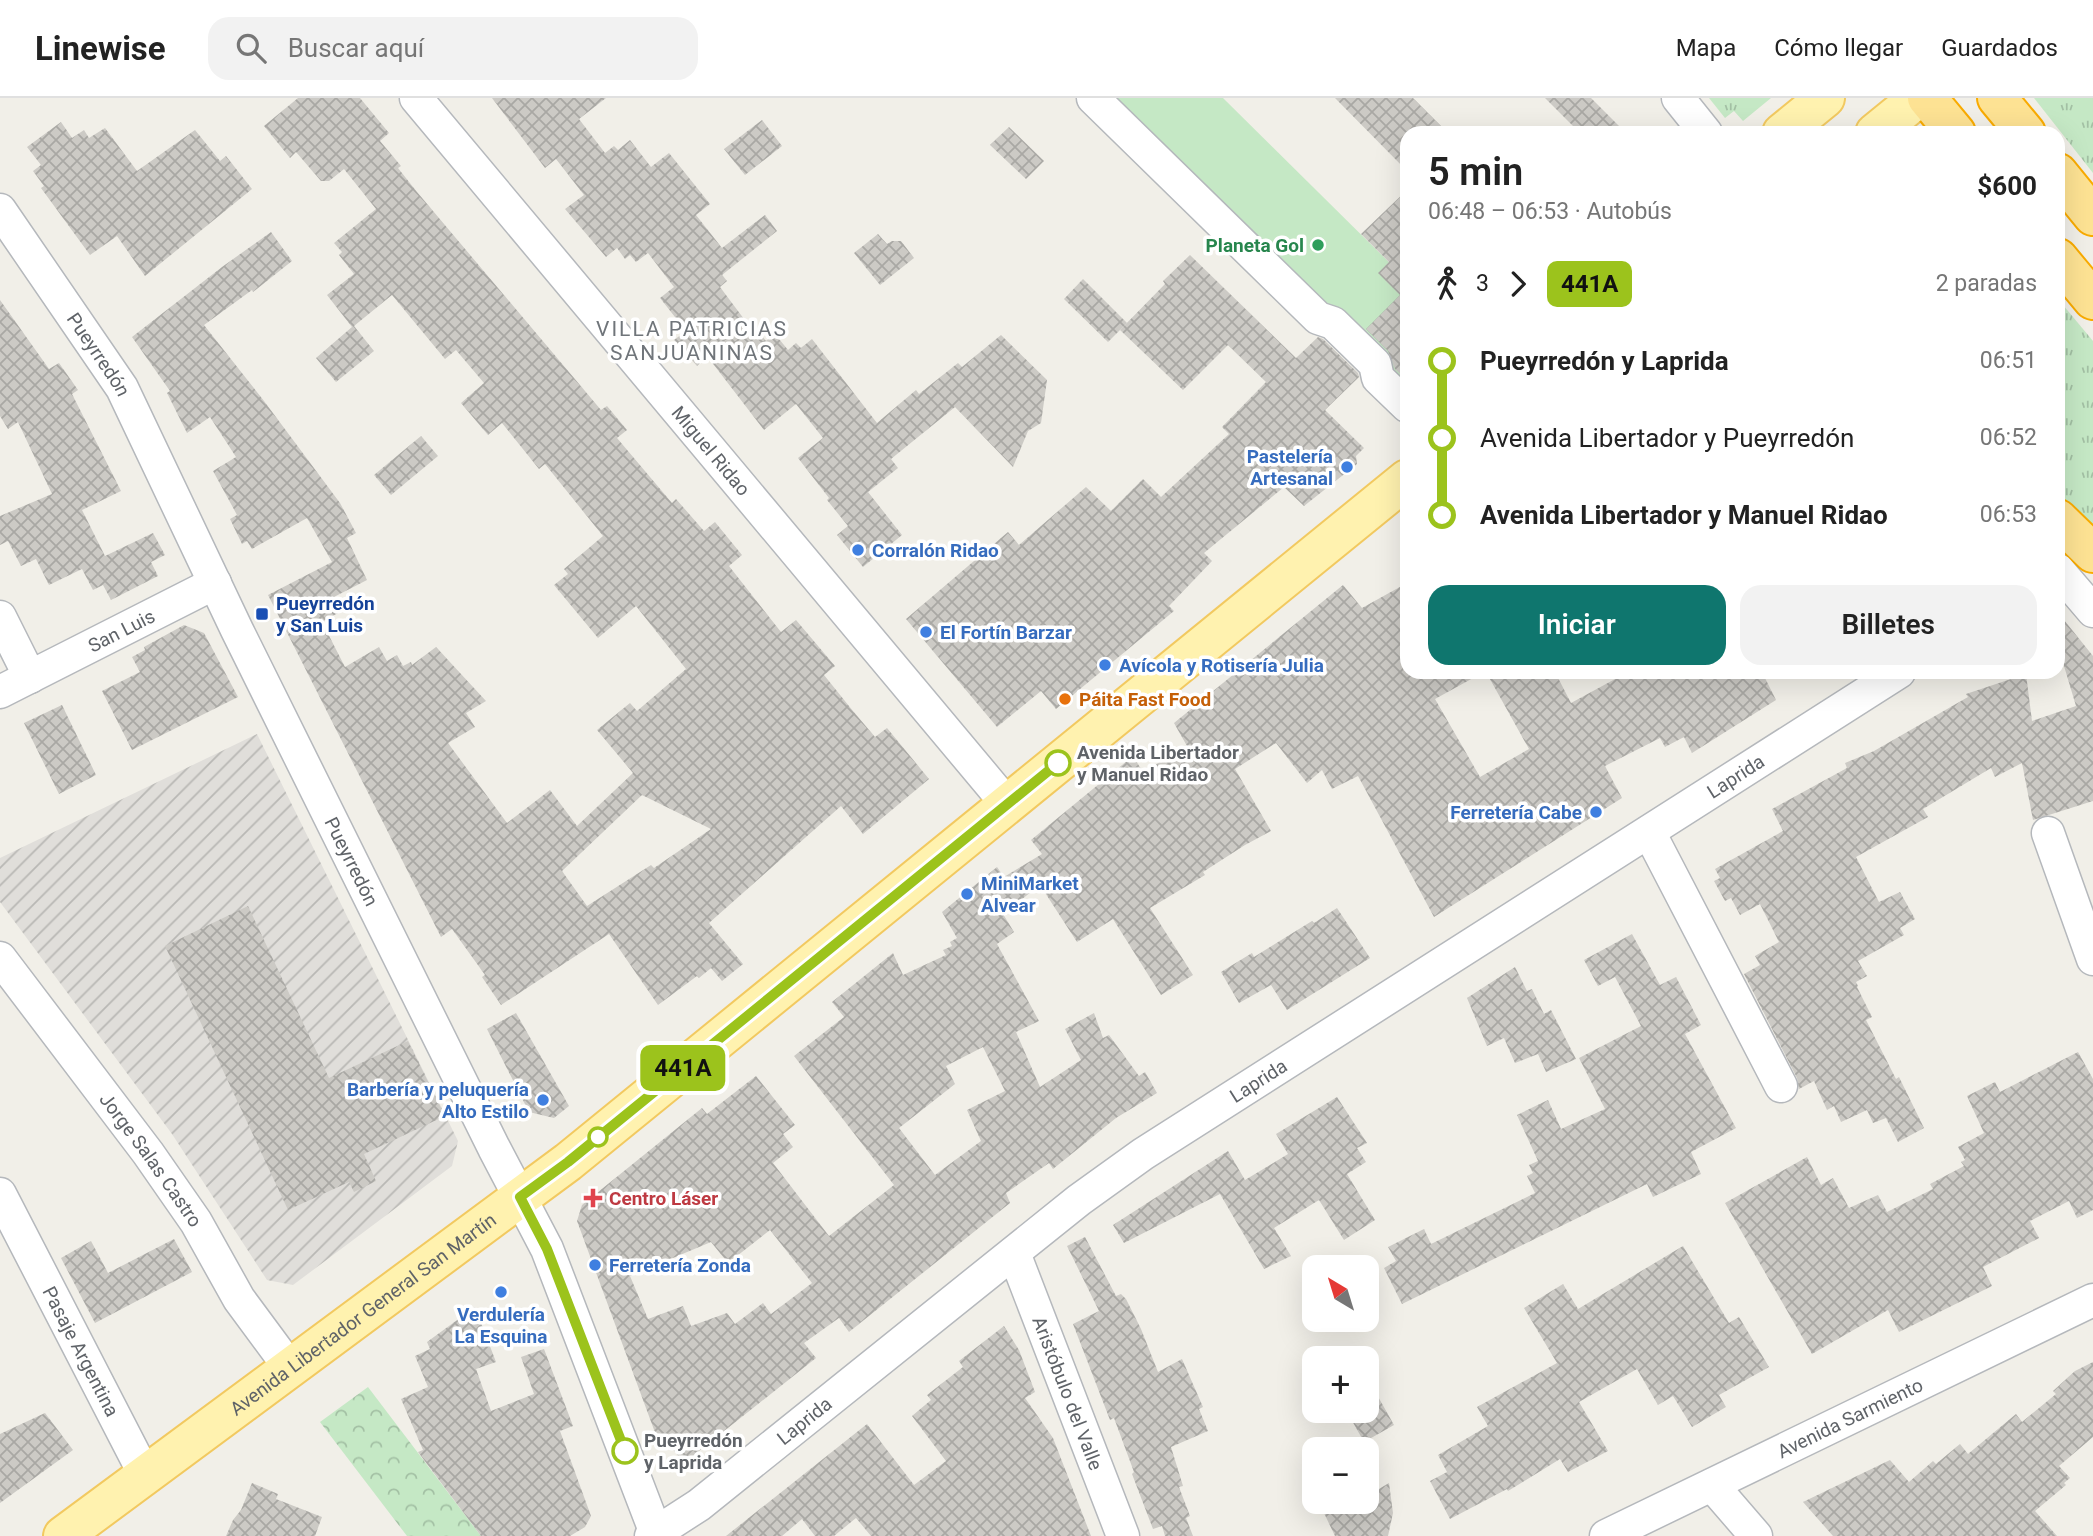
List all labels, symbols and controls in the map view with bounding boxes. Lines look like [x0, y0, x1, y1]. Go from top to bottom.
search box [208, 17, 698, 80]
text: Linewise [35, 29, 166, 68]
icon: search [232, 29, 270, 67]
text: Buscar aquí [288, 33, 424, 63]
text: Mapa [1676, 34, 1736, 62]
text: Cómo llegar [1774, 34, 1903, 62]
text: Guardados [1941, 34, 2058, 62]
text: 5 min [1428, 150, 1523, 194]
text: $600 [1977, 171, 2037, 201]
text: 06:48 – 06:53 · Autobús [1428, 198, 1672, 225]
place label: Planeta Gol [1206, 234, 1304, 257]
marker: Planeta Gol [1310, 237, 1326, 253]
icon: walk [1428, 265, 1466, 303]
icon: forward [1499, 265, 1537, 303]
text: 3 [1476, 270, 1489, 297]
text: 441A [1561, 270, 1618, 298]
text: 2 paradas [1936, 270, 2037, 297]
street label: Pueyrredón [62, 308, 136, 400]
district label: VILLA PATRICIAS SANJUANINAS [596, 317, 788, 365]
text: Pueyrredón y Laprida [1480, 346, 1729, 376]
text: 06:51 [1980, 347, 2037, 374]
street label: Miguel Ridao [667, 401, 755, 500]
text: Avenida Libertador y Pueyrredón [1480, 423, 1854, 453]
text: 06:52 [1980, 424, 2037, 451]
place label: Pastelería Artesanal [1247, 445, 1333, 490]
marker: Pastelería Artesanal [1339, 459, 1355, 475]
text: Avenida Libertador y Manuel Ridao [1480, 500, 1888, 530]
text: 06:53 [1980, 501, 2037, 528]
place label: Corralón Ridao [872, 539, 999, 562]
marker: Corralón Ridao [850, 542, 866, 558]
button: Iniciar [1428, 585, 1726, 665]
button: Billetes [1740, 585, 2037, 665]
place label: Pueyrredón y San Luis [276, 592, 375, 637]
street label: San Luis [84, 604, 158, 657]
marker: Pueyrredón y San Luis [254, 606, 270, 622]
place label: El Fortín Barzar [940, 621, 1072, 644]
marker: El Fortín Barzar [918, 624, 934, 640]
place label: Avícola y Rotisería Julia [1119, 654, 1324, 677]
marker: Avícola y Rotisería Julia [1097, 657, 1113, 673]
place label: Páita Fast Food [1079, 688, 1211, 711]
marker: Páita Fast Food [1057, 691, 1073, 707]
place label: Avenida Libertador y Manuel Ridao [1077, 741, 1239, 786]
street label: Laprida [1703, 749, 1768, 803]
marker: Avenida Libertador y Manuel Ridao [1045, 750, 1071, 776]
place label: Ferretería Cabe [1450, 801, 1582, 824]
marker: Ferretería Cabe [1588, 804, 1604, 820]
street label: Pueyrredón [320, 813, 383, 910]
place label: MiniMarket Alvear [981, 872, 1079, 917]
marker: MiniMarket Alvear [959, 886, 975, 902]
line badge: 441A [634, 1045, 732, 1091]
text: 441A [654, 1054, 712, 1082]
street label: Laprida [1225, 1054, 1291, 1107]
place label: Barbería y peluquería Alto Estilo [347, 1078, 529, 1123]
street label: Jorge Salas Castro [95, 1088, 207, 1231]
marker: Barbería y peluquería Alto Estilo [535, 1092, 551, 1108]
unlabelled marker [588, 1127, 608, 1147]
place label: Centro Láser [609, 1187, 718, 1210]
marker: Centro Láser [583, 1188, 603, 1208]
street label: Avenida Libertador General San Martín [225, 1208, 500, 1420]
place label: Ferretería Zonda [609, 1254, 751, 1277]
north arrow [1302, 1255, 1379, 1332]
map controls [1302, 1255, 1379, 1514]
marker: Ferretería Zonda [587, 1257, 603, 1273]
street label: Pasaje Argentina [38, 1282, 124, 1420]
marker: Verdulería La Esquina [493, 1284, 509, 1300]
place label: Verdulería La Esquina [455, 1303, 547, 1348]
street label: Aristóbulo del Valle [1028, 1313, 1108, 1473]
button: + [1302, 1346, 1379, 1423]
street label: Avenida Sarmiento [1773, 1373, 1926, 1463]
street label: Laprida [772, 1392, 836, 1449]
place label: Pueyrredón y Laprida [644, 1429, 743, 1474]
button: − [1302, 1437, 1379, 1514]
marker: Pueyrredón y Laprida [612, 1438, 638, 1464]

